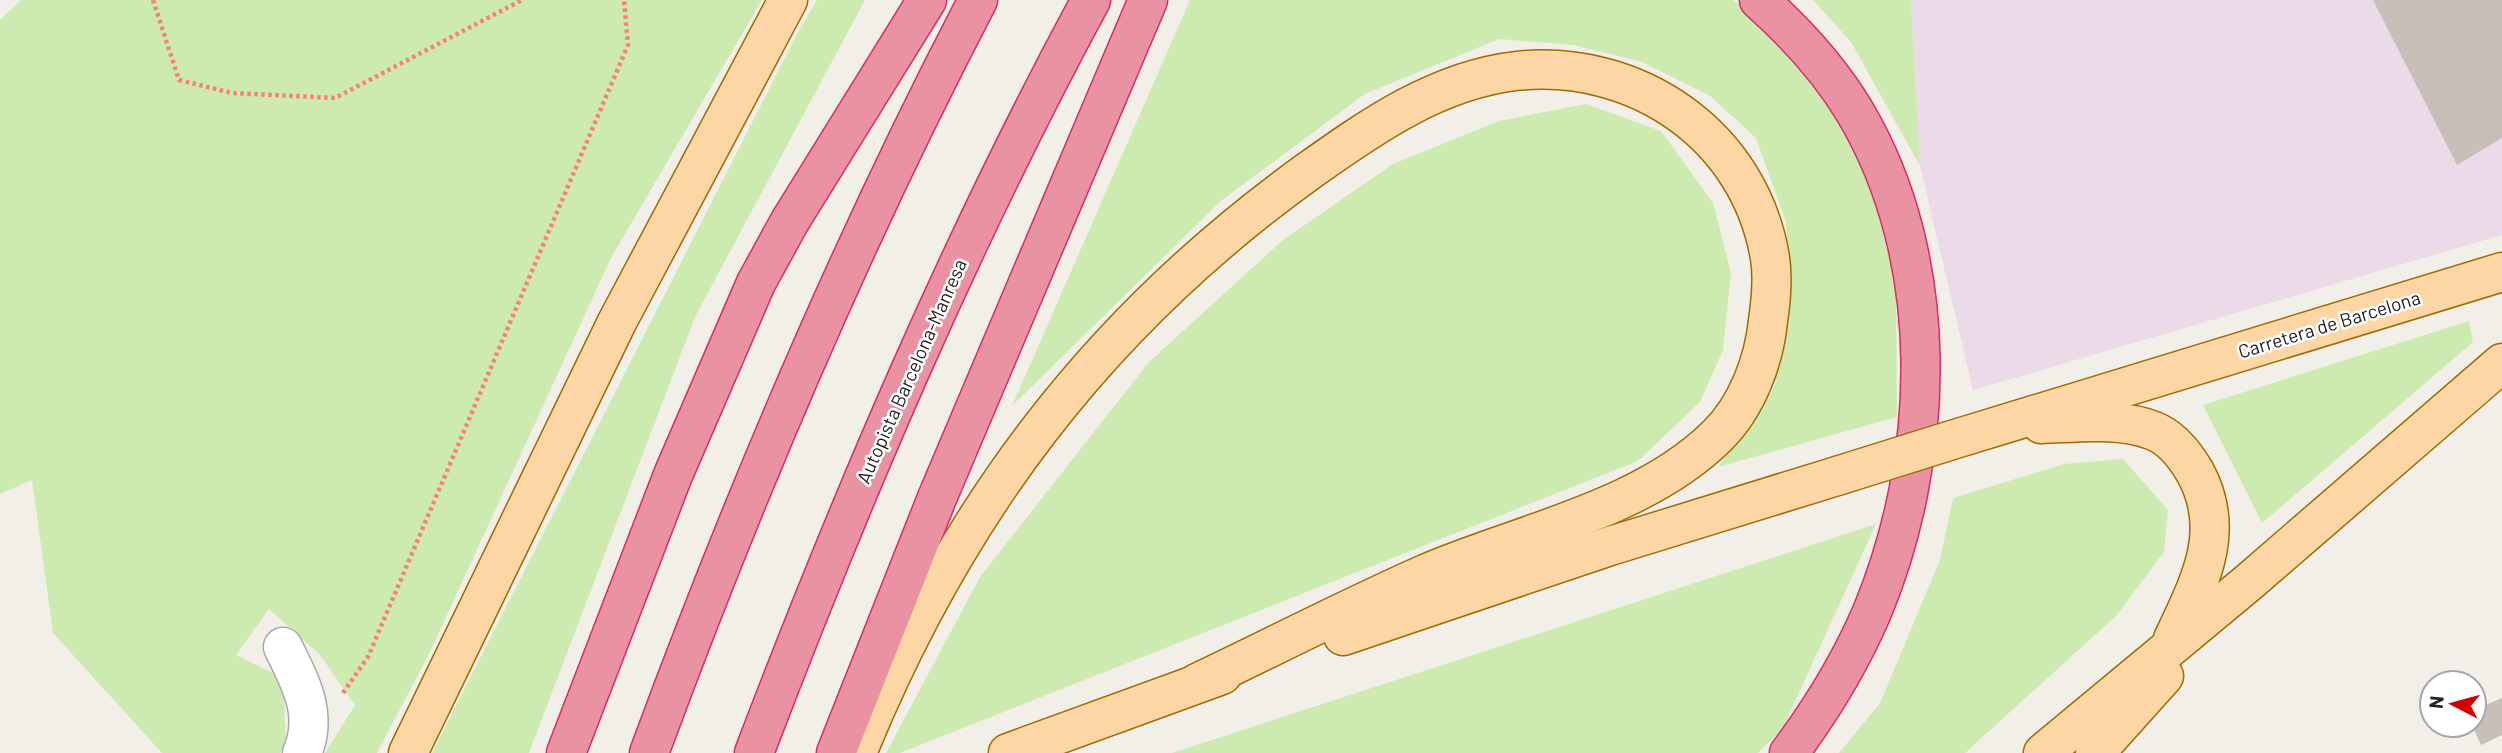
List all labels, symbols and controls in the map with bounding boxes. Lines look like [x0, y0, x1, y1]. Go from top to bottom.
street label: Autopista Barcelona-Manresa [851, 255, 971, 487]
street label: Carretera de Barcelona [2235, 285, 2423, 363]
north arrow [2418, 669, 2488, 739]
text: N [2423, 695, 2448, 710]

